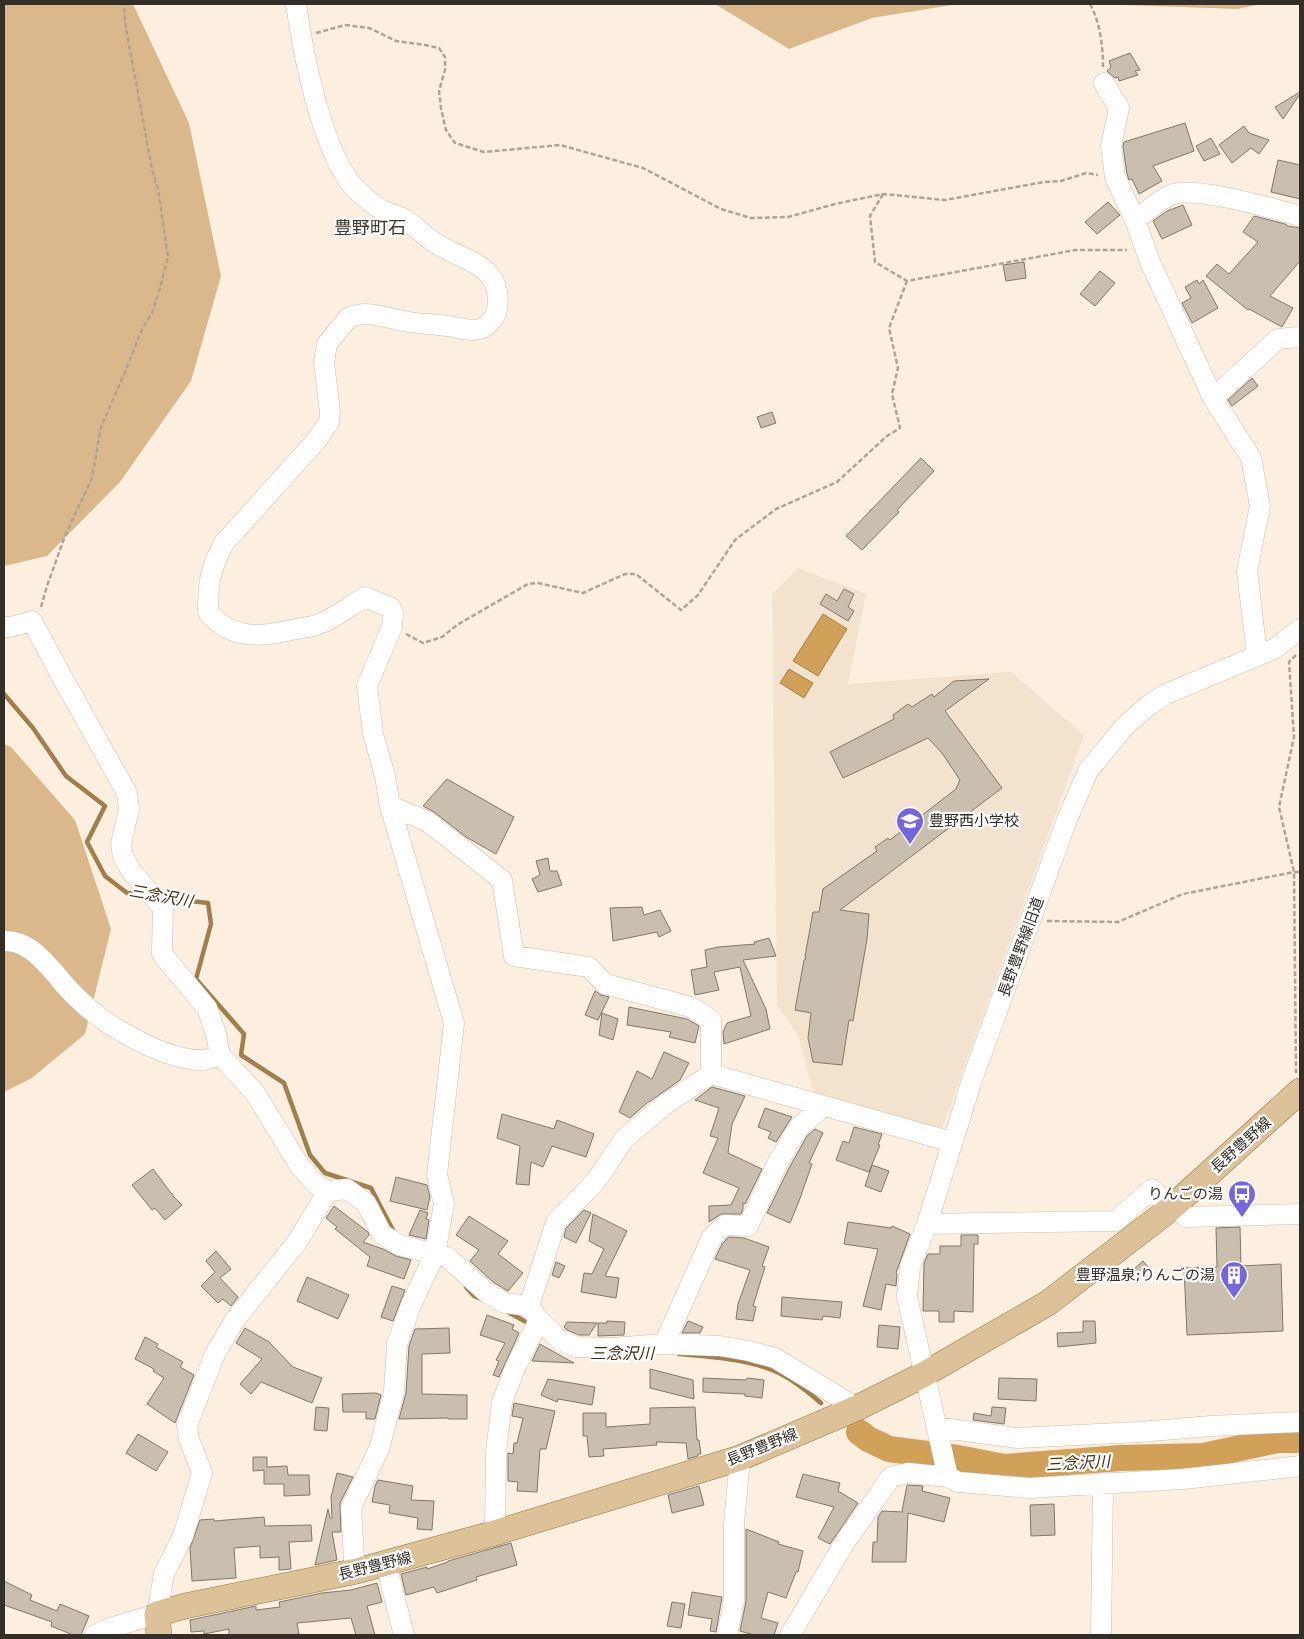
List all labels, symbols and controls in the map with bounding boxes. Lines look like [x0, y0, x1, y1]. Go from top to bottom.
district label: 豊野町石 [334, 217, 406, 239]
school or university icon: 豊野西小学校 [895, 806, 925, 845]
place label: 豊野西小学校 [929, 812, 1019, 830]
water label: 三念沢川 [128, 881, 196, 911]
street label: 長野豊野線旧道 [995, 895, 1047, 999]
street label: 長野豊野線 [1207, 1113, 1275, 1177]
bus stop icon: りんごの湯 [1227, 1179, 1257, 1218]
place label: りんごの湯 [1148, 1185, 1223, 1203]
building icon: 豊野温泉;りんごの湯 [1219, 1260, 1249, 1299]
place label: 豊野温泉;りんごの湯 [1076, 1266, 1215, 1284]
water label: 三念沢川 [590, 1344, 656, 1363]
street label: 長野豊野線 [724, 1425, 800, 1469]
water label: 三念沢川 [1046, 1452, 1112, 1474]
street label: 長野豊野線 [336, 1548, 414, 1584]

